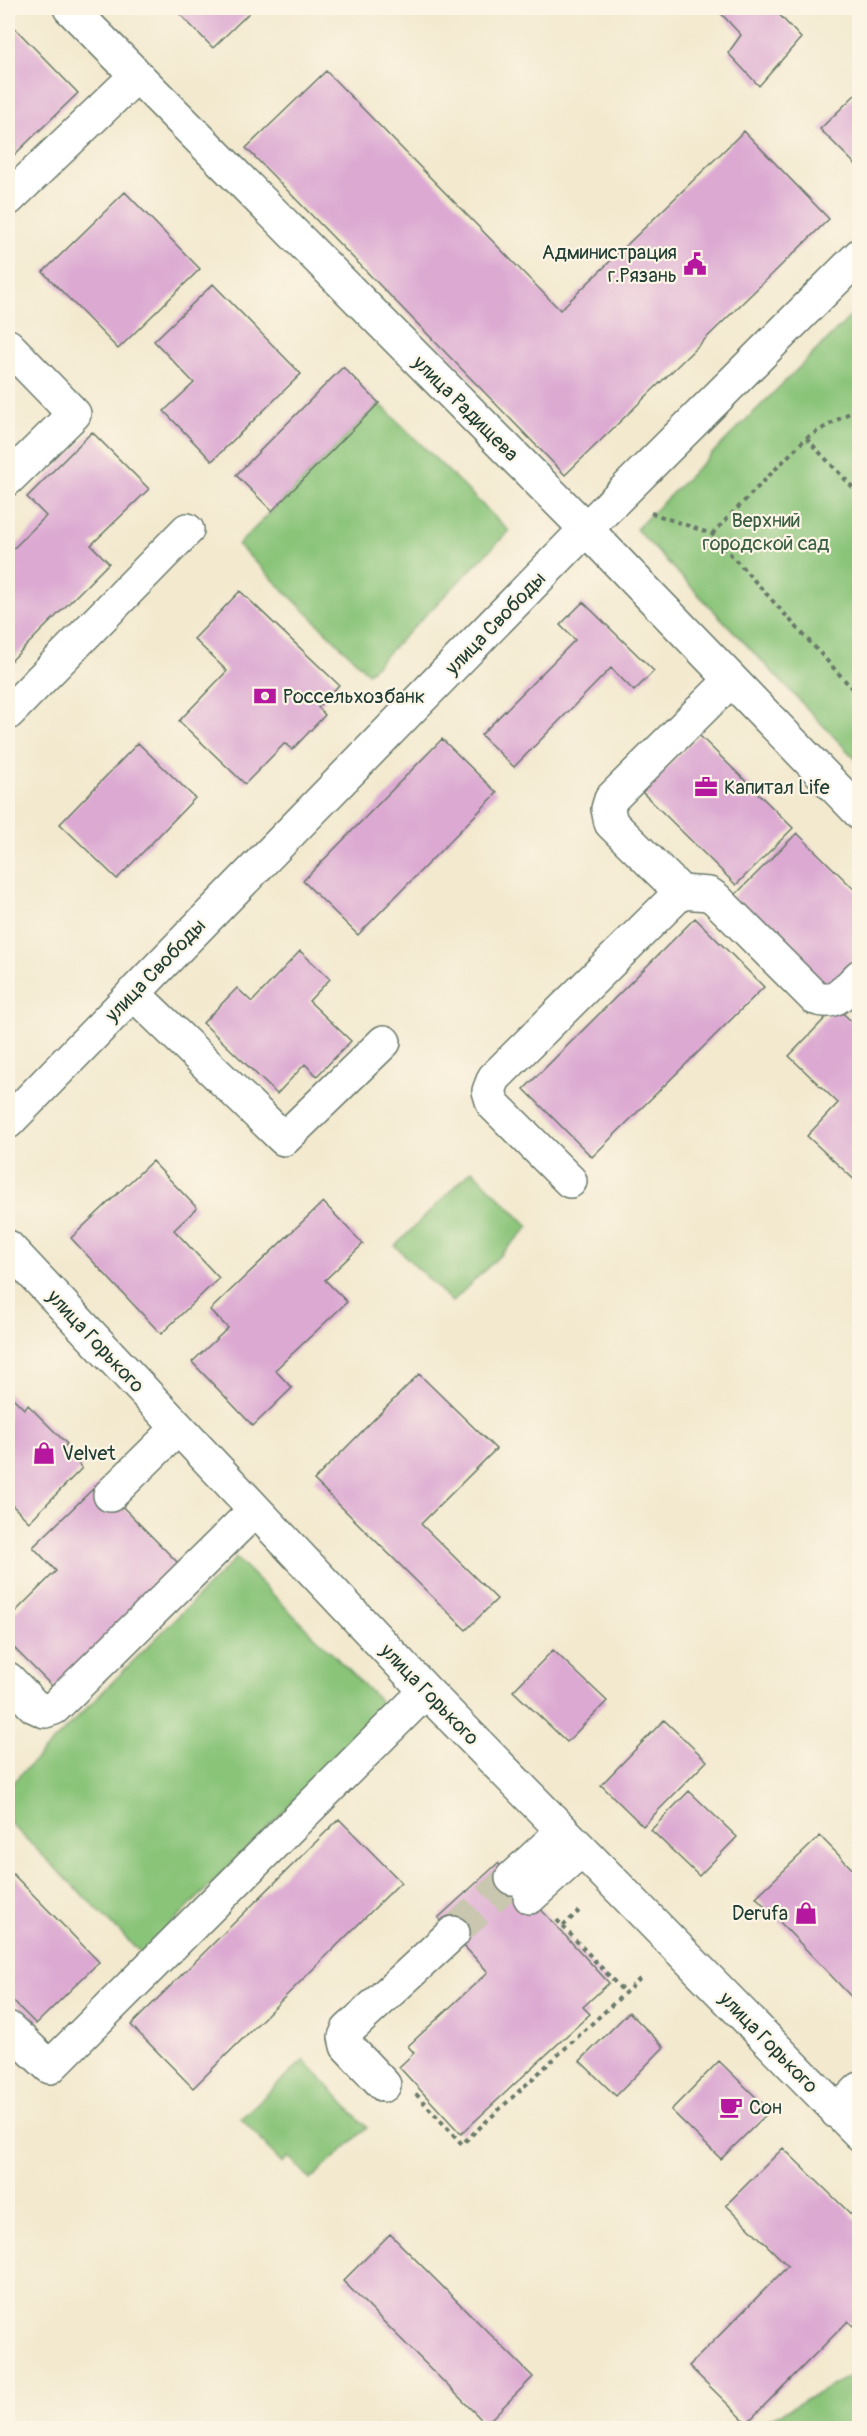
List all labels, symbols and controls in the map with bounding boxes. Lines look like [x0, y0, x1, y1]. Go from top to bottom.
place label: Администрация г.Рязань [542, 240, 677, 288]
public building icon: Администрация г.Рязань [682, 251, 708, 277]
street label: улица Радищева [407, 350, 524, 466]
park label: Верхний городской сад [703, 508, 829, 556]
street label: улица Свободы [439, 566, 551, 681]
bank icon: Россельхозбанк [252, 683, 278, 709]
place label: Россельхозбанк [283, 684, 425, 709]
office icon: Капитал Life [693, 774, 719, 800]
place label: Капитал Life [724, 775, 830, 800]
street label: улица Свободы [99, 913, 211, 1028]
street label: улица Горького [41, 1284, 150, 1398]
shop icon: Velvet [31, 1440, 57, 1466]
place label: Velvet [62, 1441, 116, 1466]
street label: улица Горького [374, 1638, 485, 1751]
shop icon: Derufa [793, 1900, 819, 1926]
place label: Derufa [732, 1901, 788, 1926]
street label: улица Горького [713, 1986, 824, 2099]
cafe icon: Сон [718, 2094, 744, 2120]
place label: Сон [749, 2095, 782, 2120]

